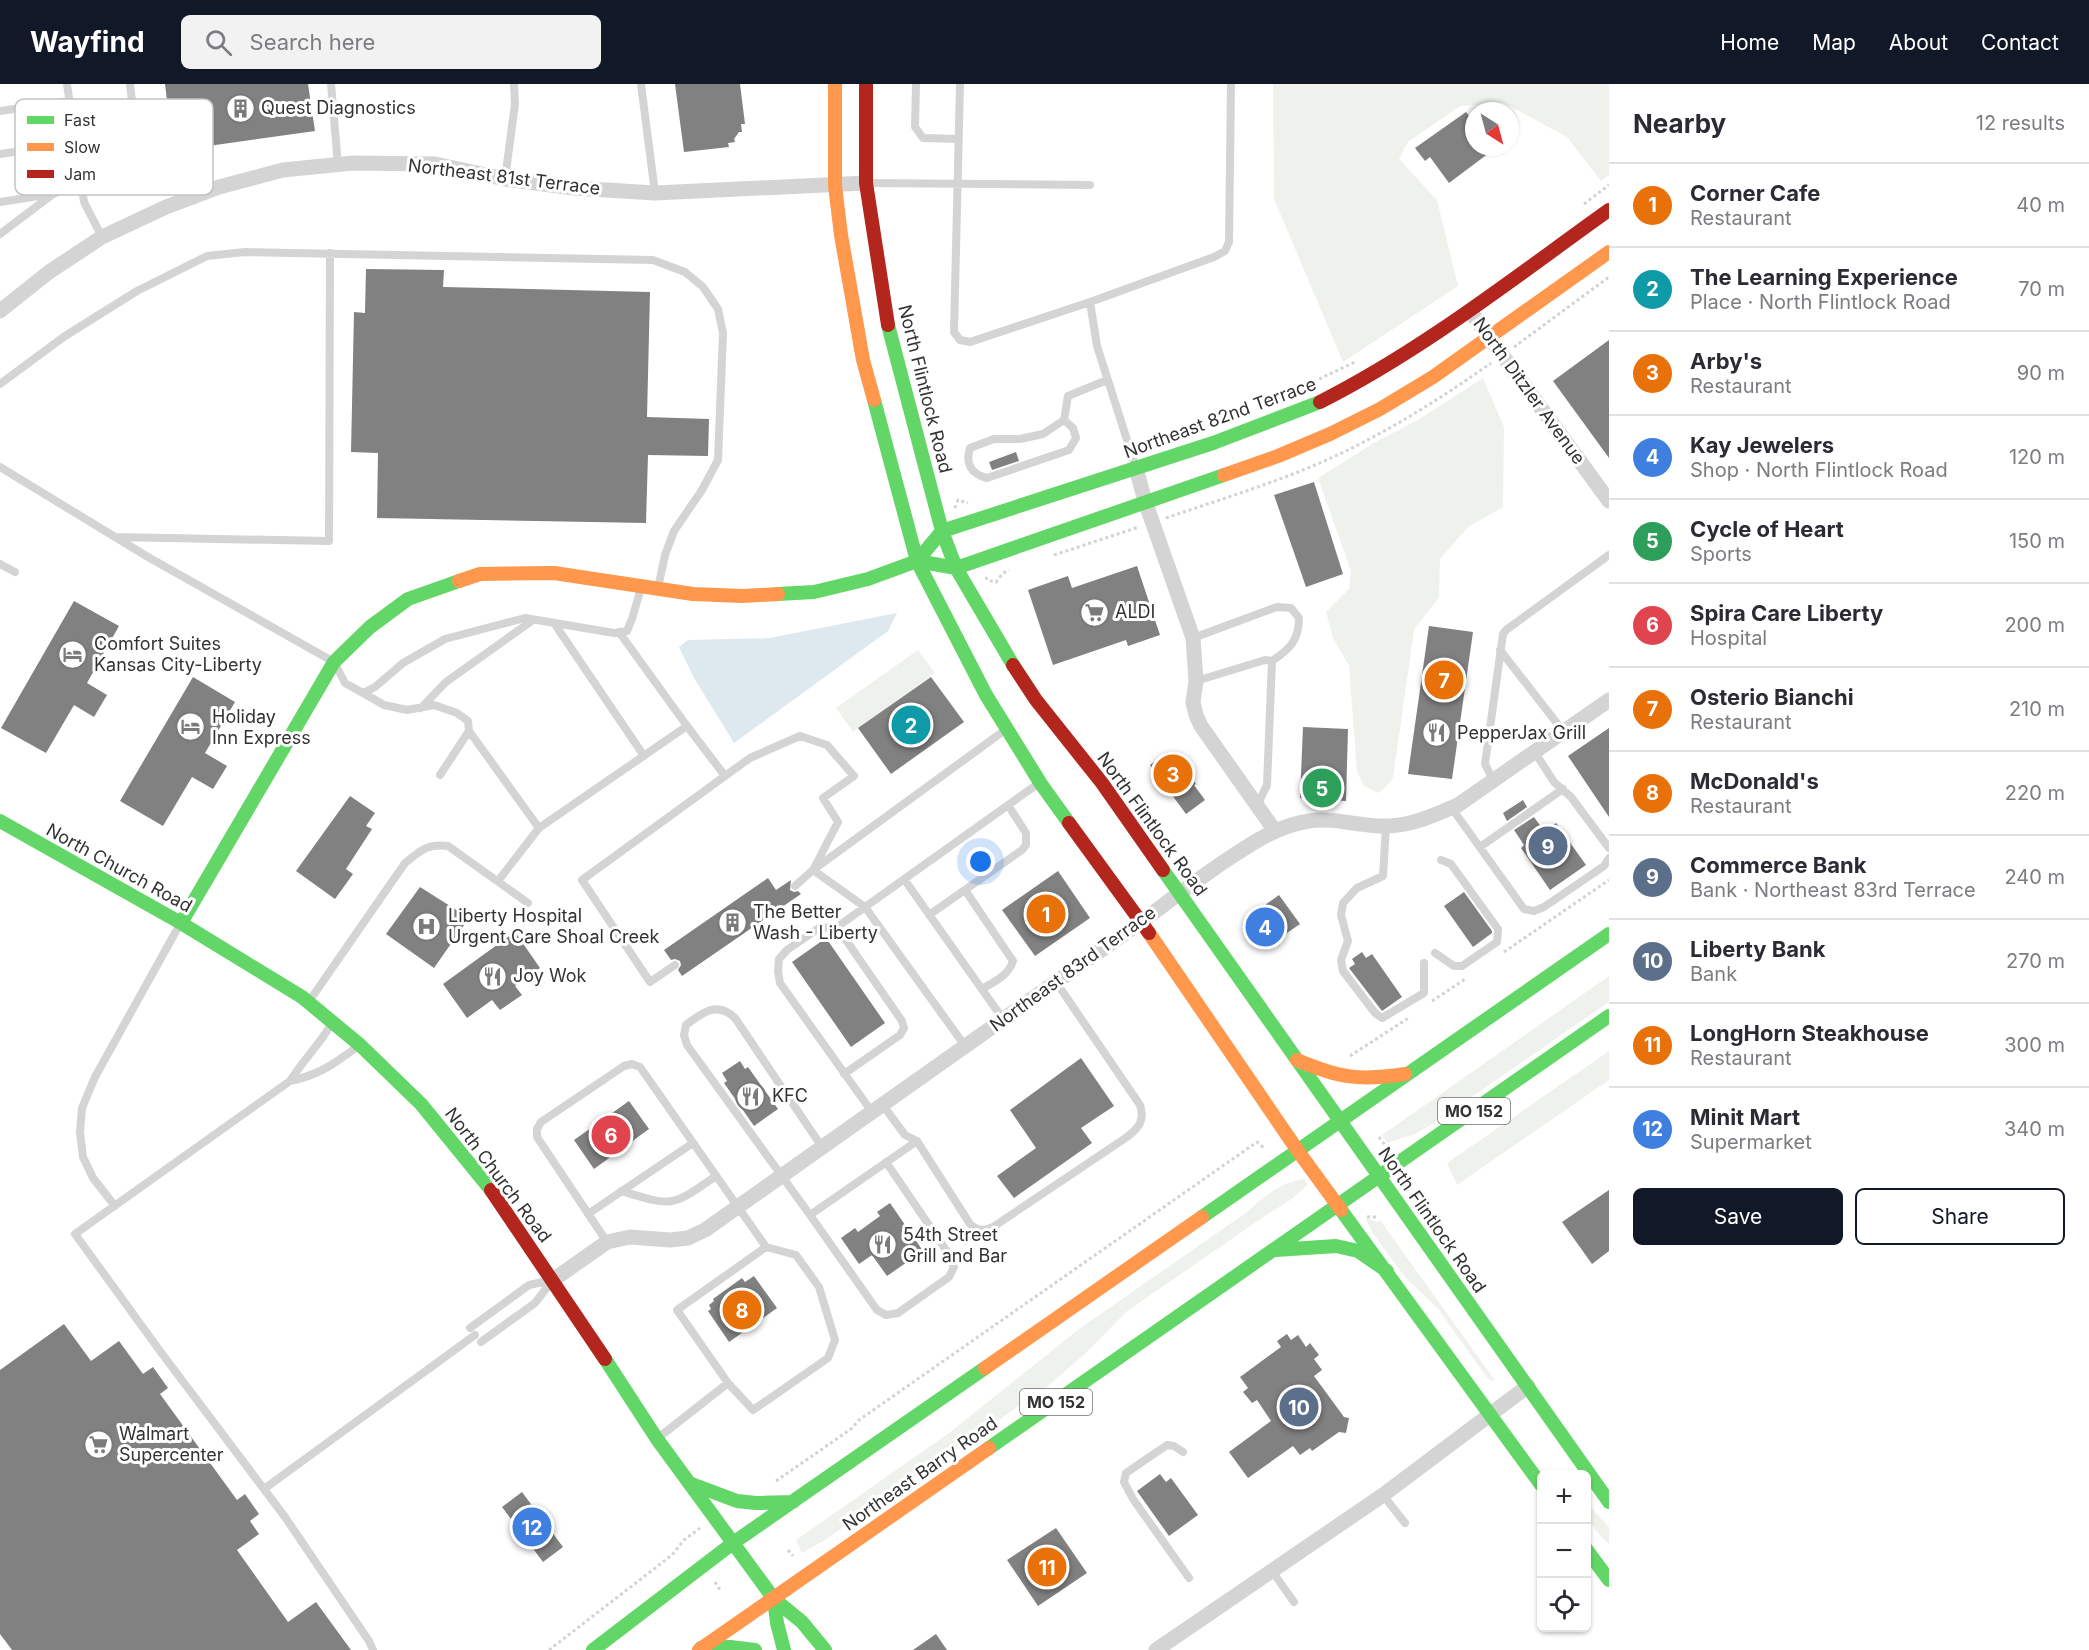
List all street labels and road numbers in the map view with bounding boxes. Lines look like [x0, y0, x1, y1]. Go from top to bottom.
street label: Northeast 81st Terrace [407, 154, 601, 199]
street label: North Flintlock Road [894, 303, 957, 475]
street label: North Ditzler Avenue [1469, 313, 1590, 468]
street label: Northeast 82nd Terrace [1121, 373, 1319, 462]
street label: North Flintlock Road [1093, 748, 1212, 900]
street label: North Church Road [43, 819, 196, 916]
street label: Northeast 83rd Terrace [986, 901, 1160, 1036]
road number: MO 152 [1438, 1098, 1510, 1124]
street label: North Church Road [441, 1103, 556, 1246]
street label: North Flintlock Road [1374, 1143, 1491, 1296]
road number: MO 152 [1020, 1389, 1092, 1415]
street label: Northeast Barry Road [838, 1412, 1001, 1535]

